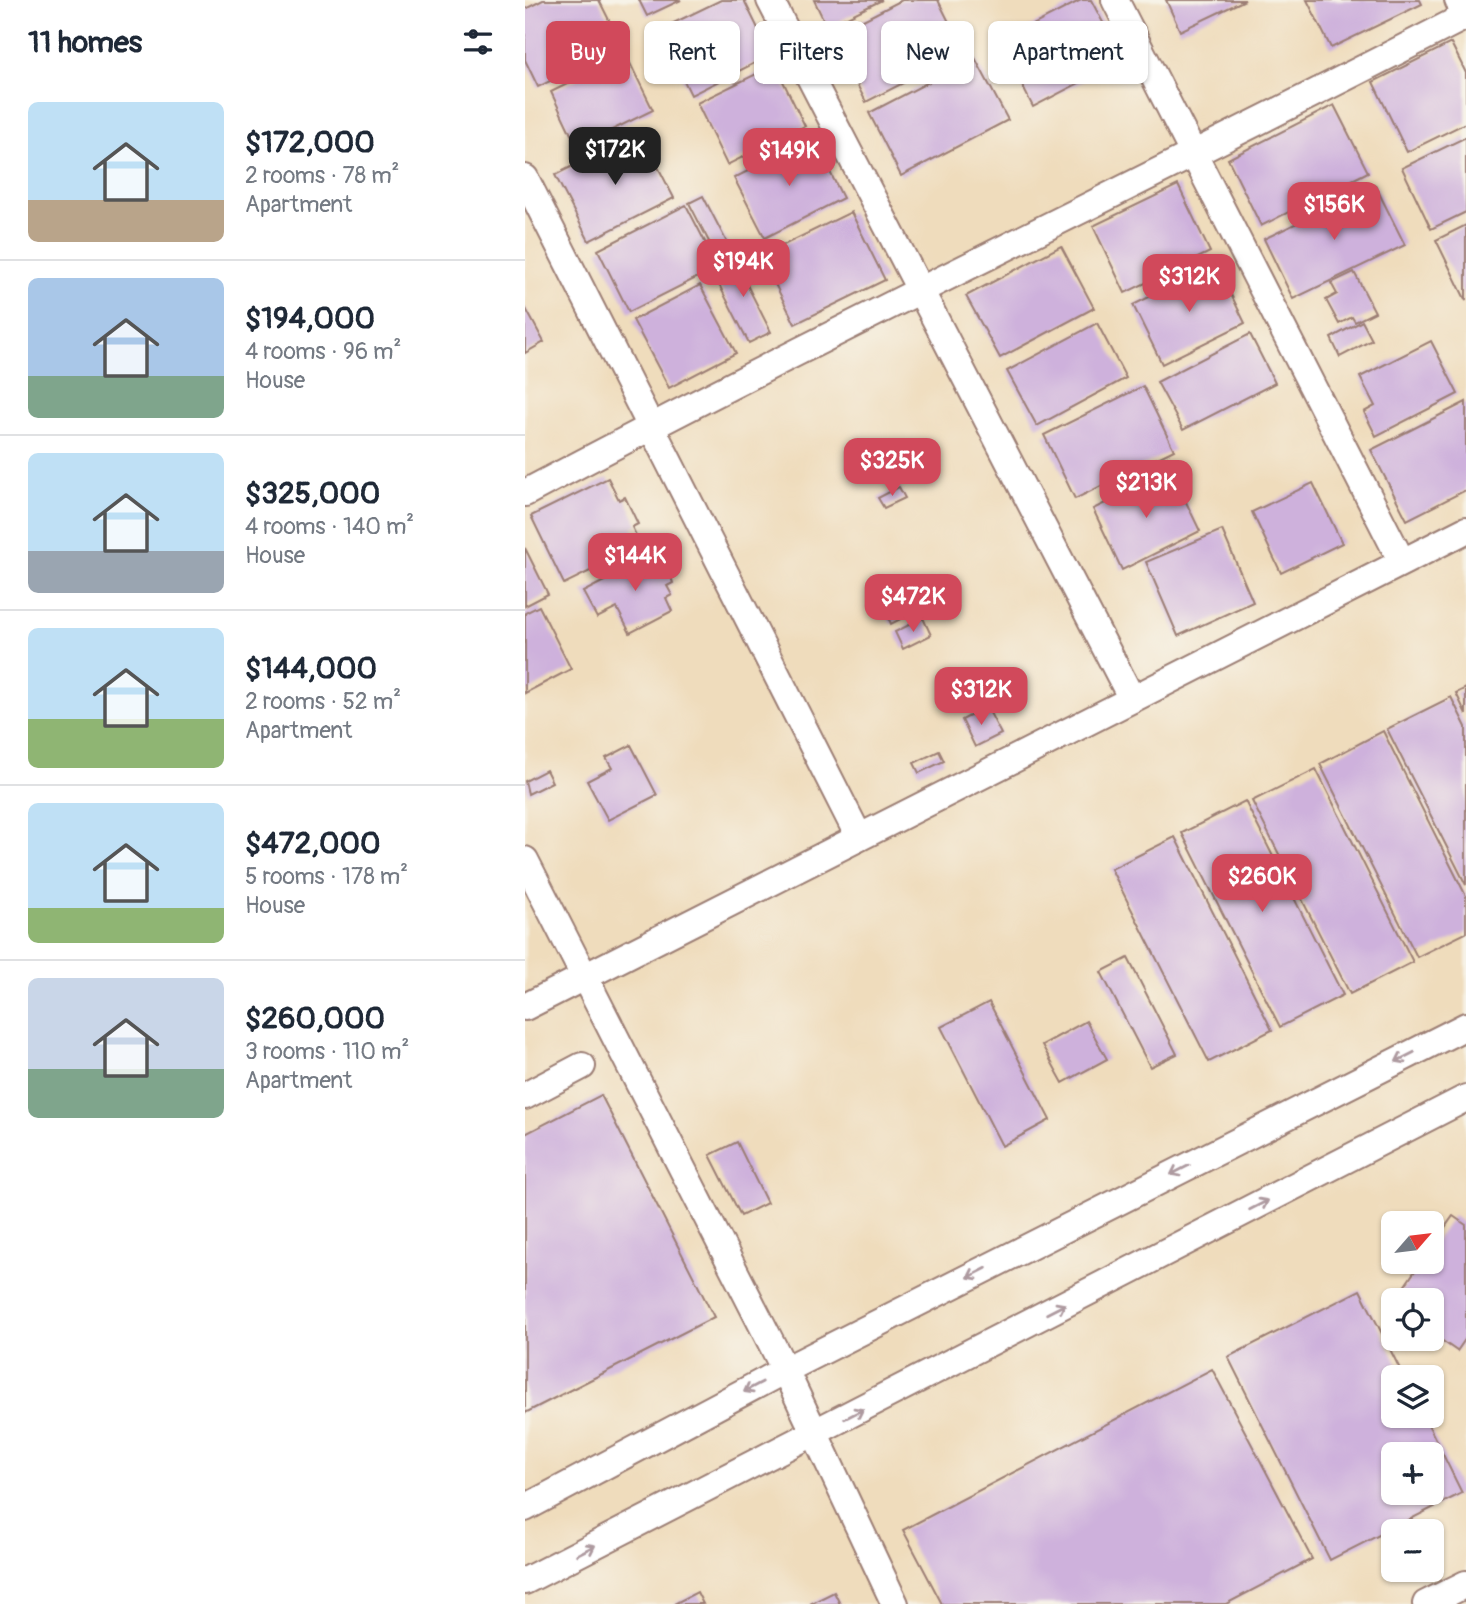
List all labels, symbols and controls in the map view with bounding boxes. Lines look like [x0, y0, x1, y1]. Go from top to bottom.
chip: Buy [546, 21, 630, 84]
chip: Rent [644, 21, 740, 84]
chip: Filters [754, 21, 867, 84]
chip: New [881, 21, 974, 84]
chip: Apartment [988, 21, 1148, 84]
icon: filters [459, 23, 497, 61]
text: 11 homes [28, 24, 142, 61]
text: $172,000 [245, 124, 375, 161]
pin: $172K [566, 128, 664, 187]
pin: $149K [740, 128, 838, 188]
icon: home [84, 130, 168, 214]
text: $172K [585, 135, 645, 164]
text: $149K [759, 136, 819, 165]
text: 2 rooms · 78 m² [245, 161, 399, 190]
pin: $156K [1285, 182, 1383, 242]
text: Apartment [245, 190, 352, 219]
text: $156K [1303, 190, 1365, 219]
pin: $194K [694, 240, 792, 299]
text: $194K [713, 247, 773, 276]
pin: $312K [1140, 254, 1238, 314]
text: $312K [1158, 262, 1220, 291]
text: $194,000 [245, 300, 375, 337]
icon: home [84, 306, 168, 390]
text: 4 rooms · 96 m² [245, 337, 401, 366]
text: House [245, 366, 305, 395]
pin: $325K [843, 438, 941, 498]
text: $325K [860, 446, 924, 475]
pin: $213K [1097, 461, 1195, 520]
text: $213K [1115, 468, 1177, 497]
text: $325,000 [245, 475, 380, 512]
icon: home [84, 481, 168, 565]
text: 4 rooms · 140 m² [245, 512, 414, 541]
pin: $144K [586, 534, 684, 593]
text: House [245, 541, 305, 570]
text: $144K [604, 541, 666, 570]
pin: $472K [864, 574, 962, 634]
text: $472K [881, 582, 945, 611]
text: $144,000 [245, 650, 377, 687]
icon: home [84, 656, 168, 740]
pin: $312K [932, 668, 1030, 727]
text: $312K [950, 675, 1012, 704]
text: 2 rooms · 52 m² [245, 687, 401, 716]
text: Apartment [245, 716, 352, 745]
text: $472,000 [245, 825, 380, 862]
icon: home [84, 831, 168, 915]
pin: $260K [1213, 855, 1311, 914]
text: 5 rooms · 178 m² [245, 862, 408, 891]
text: $260K [1228, 862, 1296, 891]
text: House [245, 891, 305, 920]
text: $260,000 [245, 1000, 385, 1037]
icon: home [84, 1006, 168, 1090]
text: 3 rooms · 110 m² [245, 1037, 409, 1066]
one-way arrow [1395, 1050, 1416, 1064]
text: Apartment [245, 1066, 352, 1095]
one-way arrow [1170, 1164, 1191, 1178]
one-way arrow [1248, 1198, 1268, 1212]
north arrow [1381, 1211, 1444, 1274]
map controls [1381, 1211, 1444, 1582]
one-way arrow [967, 1266, 988, 1280]
button: locate [1381, 1288, 1444, 1351]
one-way arrow [1046, 1302, 1066, 1316]
button: layers [1381, 1365, 1444, 1428]
one-way arrow [743, 1380, 763, 1394]
one-way arrow [843, 1406, 864, 1420]
button: + [1381, 1442, 1444, 1505]
button: − [1381, 1519, 1444, 1582]
one-way arrow [575, 1542, 596, 1556]

